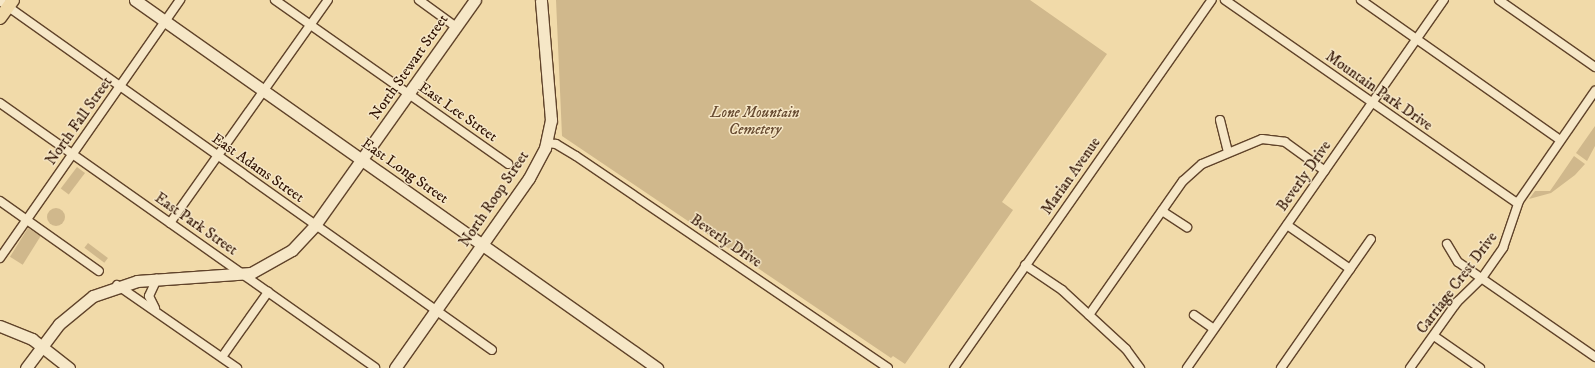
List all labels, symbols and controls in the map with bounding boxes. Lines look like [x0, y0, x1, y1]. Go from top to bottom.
street label: North Stewart Street [366, 11, 452, 123]
street label: Mountain Park Drive [1322, 47, 1436, 135]
street label: North Fall Street [42, 73, 116, 169]
street label: East Lee Street [415, 78, 501, 146]
park label: Lone Mountain Cemetery [711, 103, 799, 138]
street label: East Adams Street [208, 130, 308, 206]
street label: East Long Street [358, 134, 452, 208]
street label: Marian Avenue [1038, 134, 1104, 218]
street label: Beverly Drive [1273, 137, 1335, 215]
street label: North Roop Street [455, 148, 533, 250]
street label: East Park Street [151, 189, 241, 259]
street label: Beverly Drive [687, 211, 765, 271]
street label: Carriage Crest Drive [1413, 229, 1501, 337]

